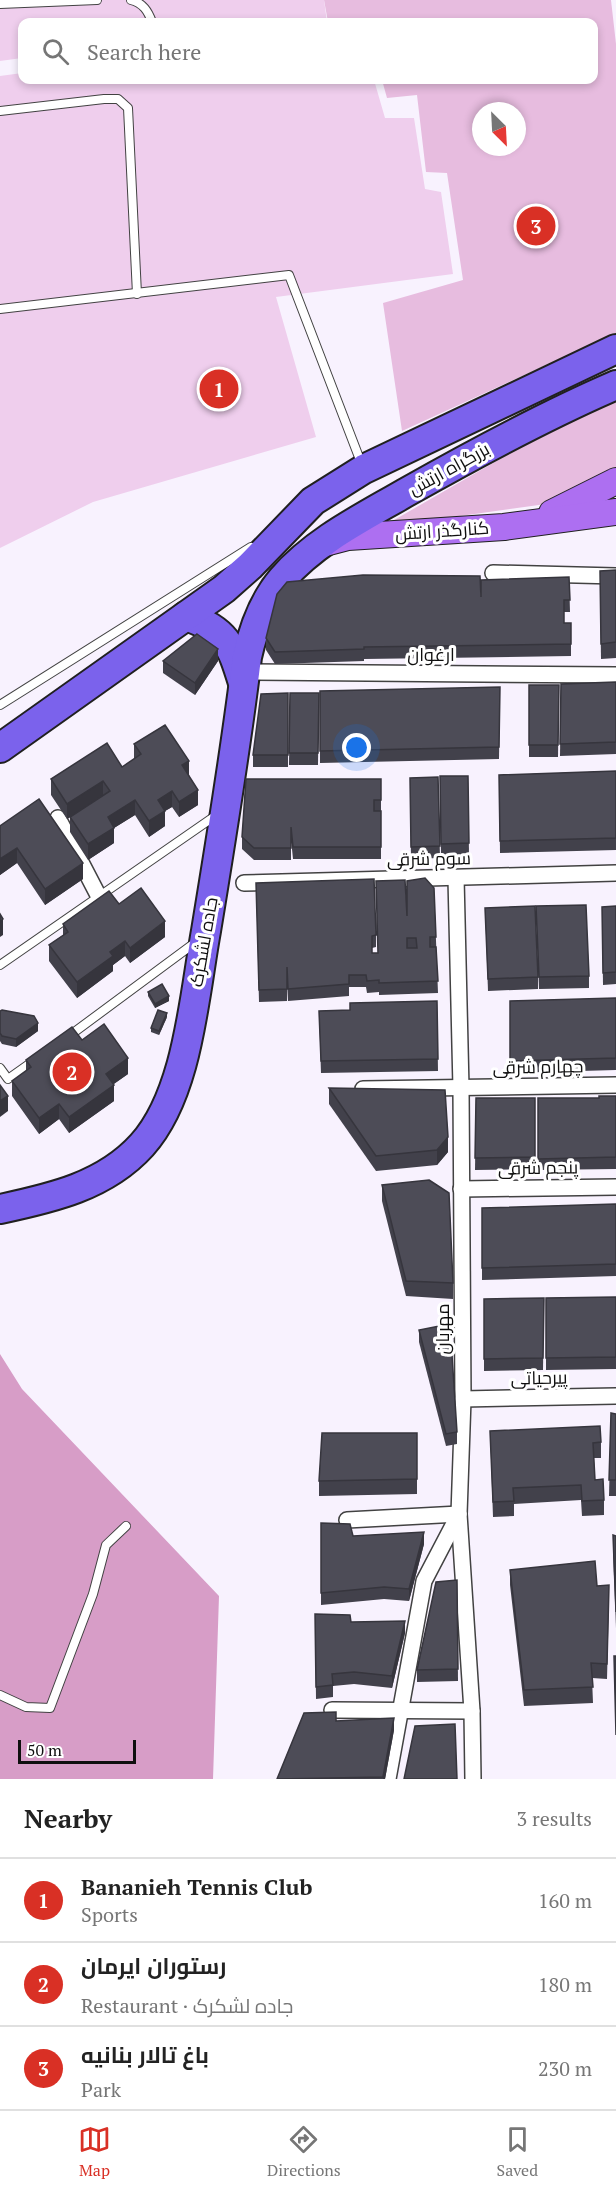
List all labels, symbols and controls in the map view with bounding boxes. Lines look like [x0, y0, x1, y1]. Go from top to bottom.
search box [18, 18, 598, 84]
icon: search [39, 35, 72, 68]
text: Search here [87, 37, 201, 66]
north arrow [472, 102, 526, 156]
pin: 3 [516, 204, 556, 248]
pin: 1 [200, 366, 238, 412]
street label: بزرگراه ارتش [404, 436, 493, 500]
street label: کنارگذر ارتش [394, 515, 490, 545]
street label: ارغوان [407, 642, 455, 666]
your location [342, 733, 371, 762]
street label: سوم شرقی [387, 845, 471, 872]
street label: جاده لشکرک [183, 895, 223, 989]
pin: 2 [52, 1050, 92, 1094]
street label: چهارم شرقی [492, 1053, 584, 1080]
street label: پنجم شرقی [498, 1154, 579, 1181]
street label: مهربان [430, 1304, 454, 1354]
street label: پیرحیاتی [510, 1365, 568, 1390]
scale bar [18, 1737, 136, 1764]
text: 50 m [27, 1739, 62, 1761]
text: Nearby [24, 1801, 112, 1835]
text: 3 results [517, 1805, 592, 1832]
text: Bananieh Tennis Club [81, 1872, 312, 1901]
text: 1 [38, 1887, 49, 1914]
text: 160 m [538, 1887, 592, 1914]
text: Sports [81, 1901, 138, 1928]
text: رستوران ايرمان [81, 1951, 226, 1980]
text: 2 [38, 1971, 49, 1998]
text: 180 m [538, 1971, 592, 1998]
text: Restaurant · جاده لشکرک [81, 1992, 293, 2019]
text: باغ تالار بنانیه [81, 2040, 209, 2069]
text: 3 [38, 2055, 49, 2082]
text: 230 m [538, 2055, 592, 2082]
text: Park [81, 2076, 121, 2103]
tab: Map [78, 2123, 111, 2181]
tab: Directions [267, 2123, 341, 2181]
tab: Saved [497, 2123, 538, 2181]

